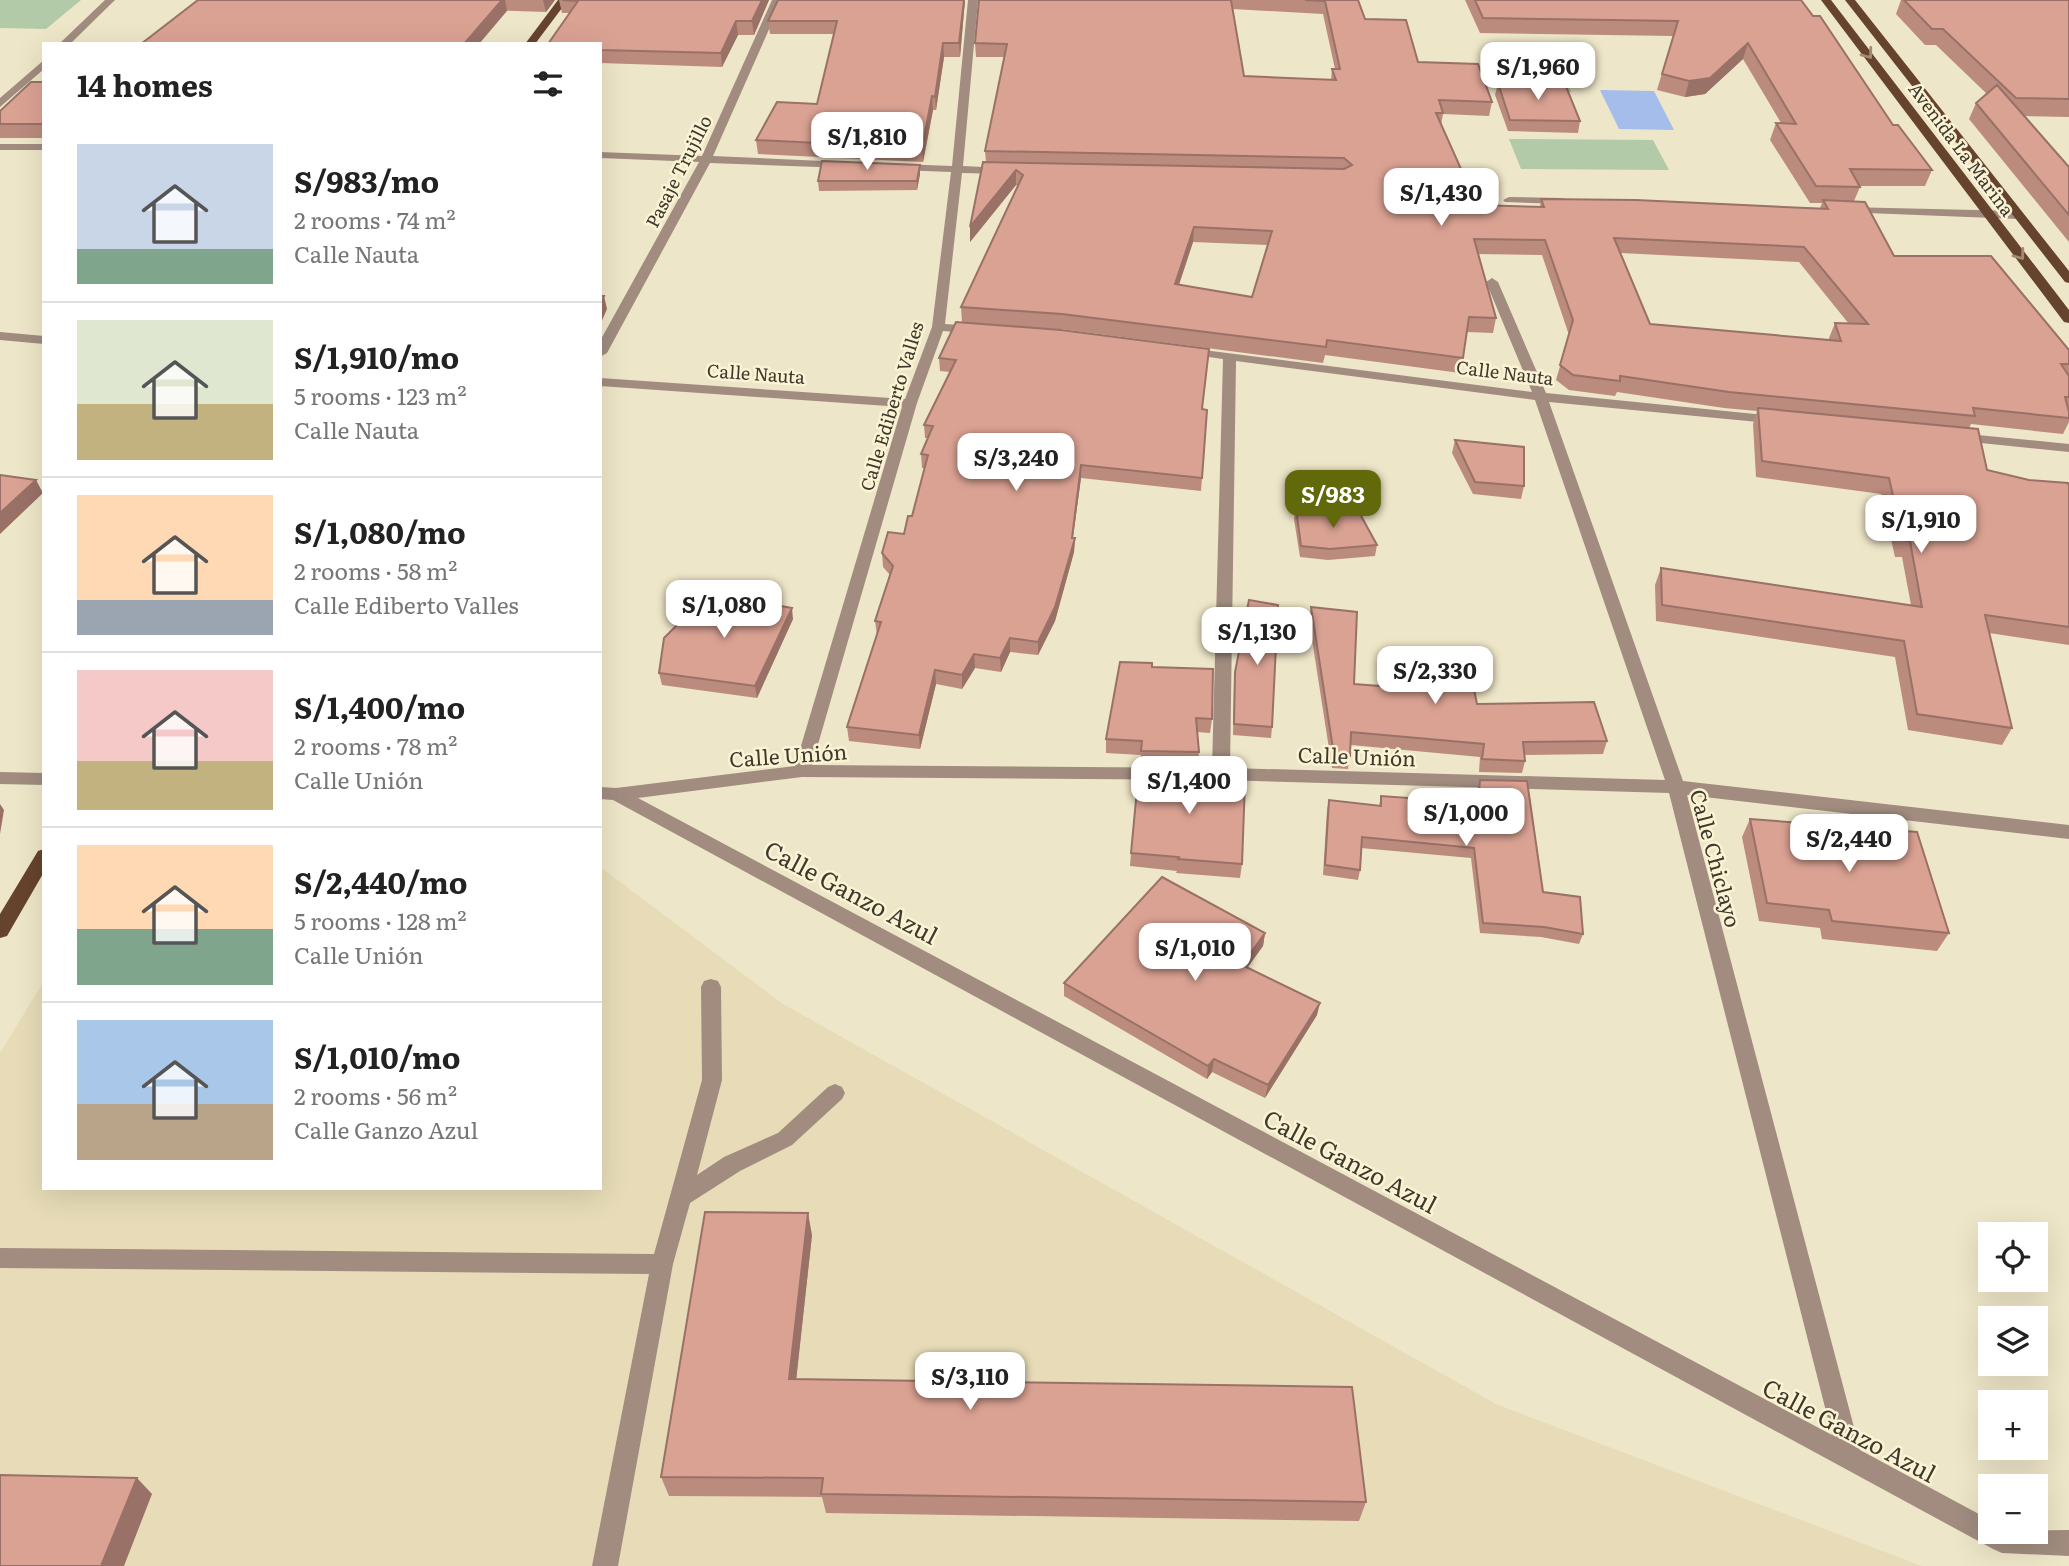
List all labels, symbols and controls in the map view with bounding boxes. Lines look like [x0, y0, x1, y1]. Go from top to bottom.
pin: S/1,960 [1473, 42, 1603, 102]
one-way arrow [1859, 47, 1872, 59]
text: S/1,960 [1496, 48, 1580, 82]
text: 14 homes [77, 62, 213, 106]
icon: filters [529, 65, 567, 103]
street label: Avenida La Marina [1903, 76, 2021, 222]
street label: Pasaje Trujillo [638, 110, 718, 232]
pin: S/1,810 [802, 113, 932, 172]
text: S/1,810 [827, 118, 907, 152]
text: S/983/mo [294, 158, 439, 202]
pin: S/1,430 [1376, 168, 1506, 228]
icon: home [133, 172, 217, 256]
text: S/1,430 [1400, 174, 1482, 208]
text: 2 rooms · 74 m² [294, 202, 456, 236]
text: Calle Nauta [294, 236, 419, 270]
one-way arrow [2012, 247, 2025, 259]
street label: Calle Ediberto Valles [852, 318, 930, 494]
text: S/1,910/mo [294, 334, 459, 378]
icon: home [133, 348, 217, 432]
street label: Calle Nauta [1455, 353, 1556, 391]
street label: Calle Nauta [706, 356, 806, 390]
text: 5 rooms · 123 m² [294, 378, 467, 412]
text: Calle Nauta [294, 412, 419, 446]
pin: S/3,240 [951, 434, 1081, 493]
text: S/3,240 [973, 439, 1059, 473]
pin: S/983 [1284, 470, 1382, 530]
text: S/983 [1301, 476, 1365, 510]
pin: S/1,910 [1856, 496, 1986, 555]
text: S/1,910 [1881, 501, 1961, 535]
text: S/1,080/mo [294, 509, 466, 553]
icon: home [133, 523, 217, 607]
text: 2 rooms · 58 m² [294, 553, 457, 587]
pin: S/1,080 [659, 580, 789, 640]
text: S/1,080 [682, 586, 766, 620]
text: Calle Ediberto Valles [294, 587, 519, 621]
pin: S/1,130 [1192, 608, 1322, 667]
text: S/1,130 [1218, 613, 1296, 647]
pin: S/2,330 [1370, 646, 1500, 706]
text: S/2,330 [1393, 652, 1477, 686]
text: S/1,400/mo [294, 684, 465, 728]
icon: home [133, 698, 217, 782]
text: 2 rooms · 78 m² [294, 728, 457, 762]
street label: Calle Unión [728, 734, 848, 774]
street label: Calle Unión [1297, 737, 1417, 773]
pin: S/1,400 [1124, 756, 1254, 816]
text: Calle Unión [294, 762, 424, 796]
text: S/1,400 [1147, 762, 1231, 796]
street label: Calle Chiclayo [1684, 786, 1750, 930]
pin: S/1,000 [1401, 788, 1531, 848]
text: S/1,000 [1424, 794, 1508, 828]
pin: S/2,440 [1784, 814, 1914, 874]
text: S/2,440 [1806, 820, 1892, 854]
street label: Calle Ganzo Azul [759, 830, 945, 952]
text: S/2,440/mo [294, 859, 468, 903]
icon: home [133, 873, 217, 957]
text: 5 rooms · 128 m² [294, 903, 467, 937]
pin: S/1,010 [1130, 923, 1260, 983]
text: S/1,010 [1155, 929, 1235, 963]
text: Calle Unión [294, 937, 424, 971]
text: S/1,010/mo [294, 1034, 460, 1078]
icon: home [133, 1048, 217, 1132]
text: 2 rooms · 56 m² [294, 1078, 457, 1112]
street label: Calle Ganzo Azul [1258, 1099, 1444, 1221]
text: Calle Ganzo Azul [294, 1112, 478, 1146]
map controls [1978, 1222, 2048, 1544]
button: locate [1978, 1222, 2048, 1292]
button: layers [1978, 1306, 2048, 1376]
pin: S/3,110 [905, 1352, 1035, 1412]
text: S/3,110 [931, 1358, 1009, 1392]
street label: Calle Ganzo Azul [1757, 1368, 1943, 1490]
button: + [1978, 1390, 2048, 1460]
button: − [1978, 1474, 2048, 1544]

